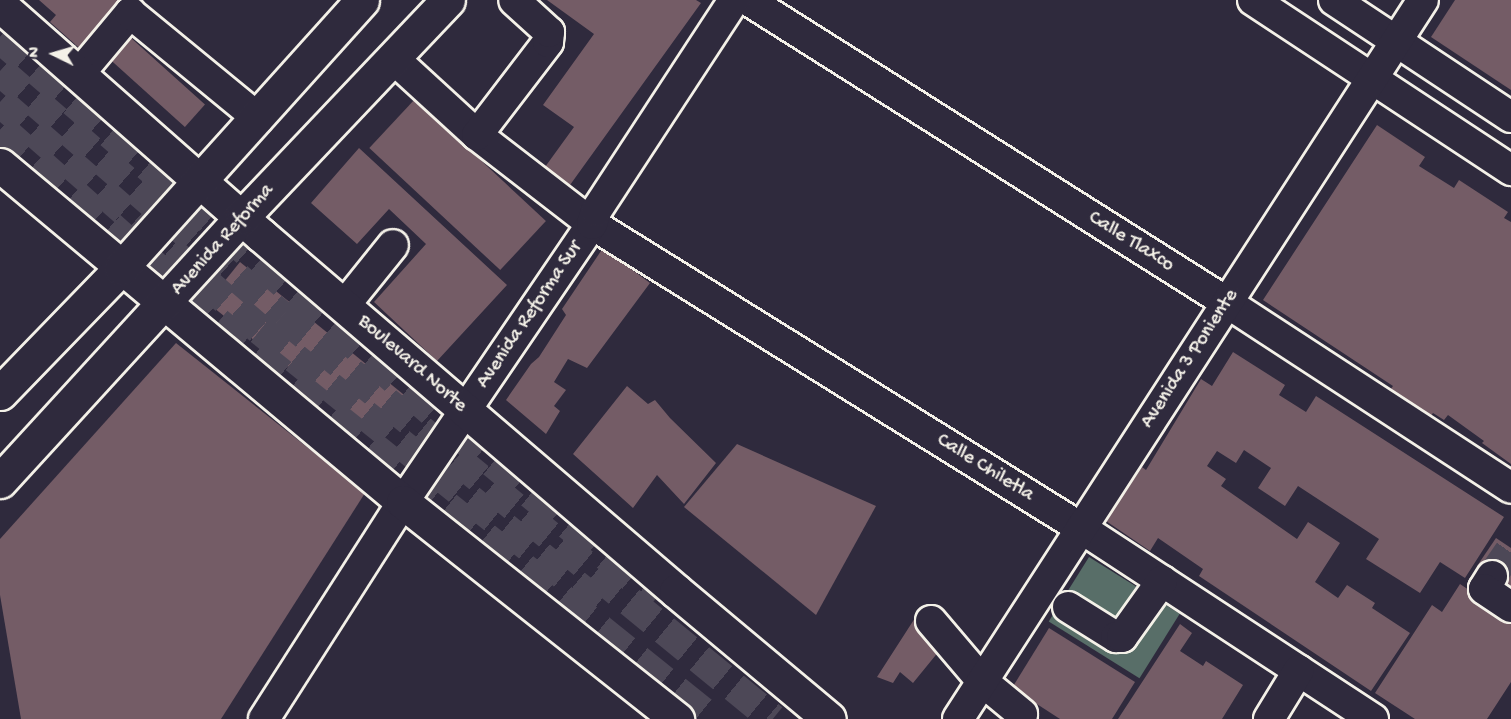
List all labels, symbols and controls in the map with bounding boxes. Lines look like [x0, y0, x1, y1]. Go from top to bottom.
north arrow [24, 24, 84, 84]
text: N [26, 46, 45, 58]
street label: Avenida Reforma [167, 179, 279, 301]
street label: Calle Tlaxco [1084, 206, 1178, 278]
street label: Avenida Reforma Sur [472, 237, 588, 393]
street label: Avenida 3 Poniente [1136, 285, 1244, 433]
street label: Boulevard Norte [352, 310, 472, 418]
street label: Calle Chiletla [932, 429, 1038, 507]

